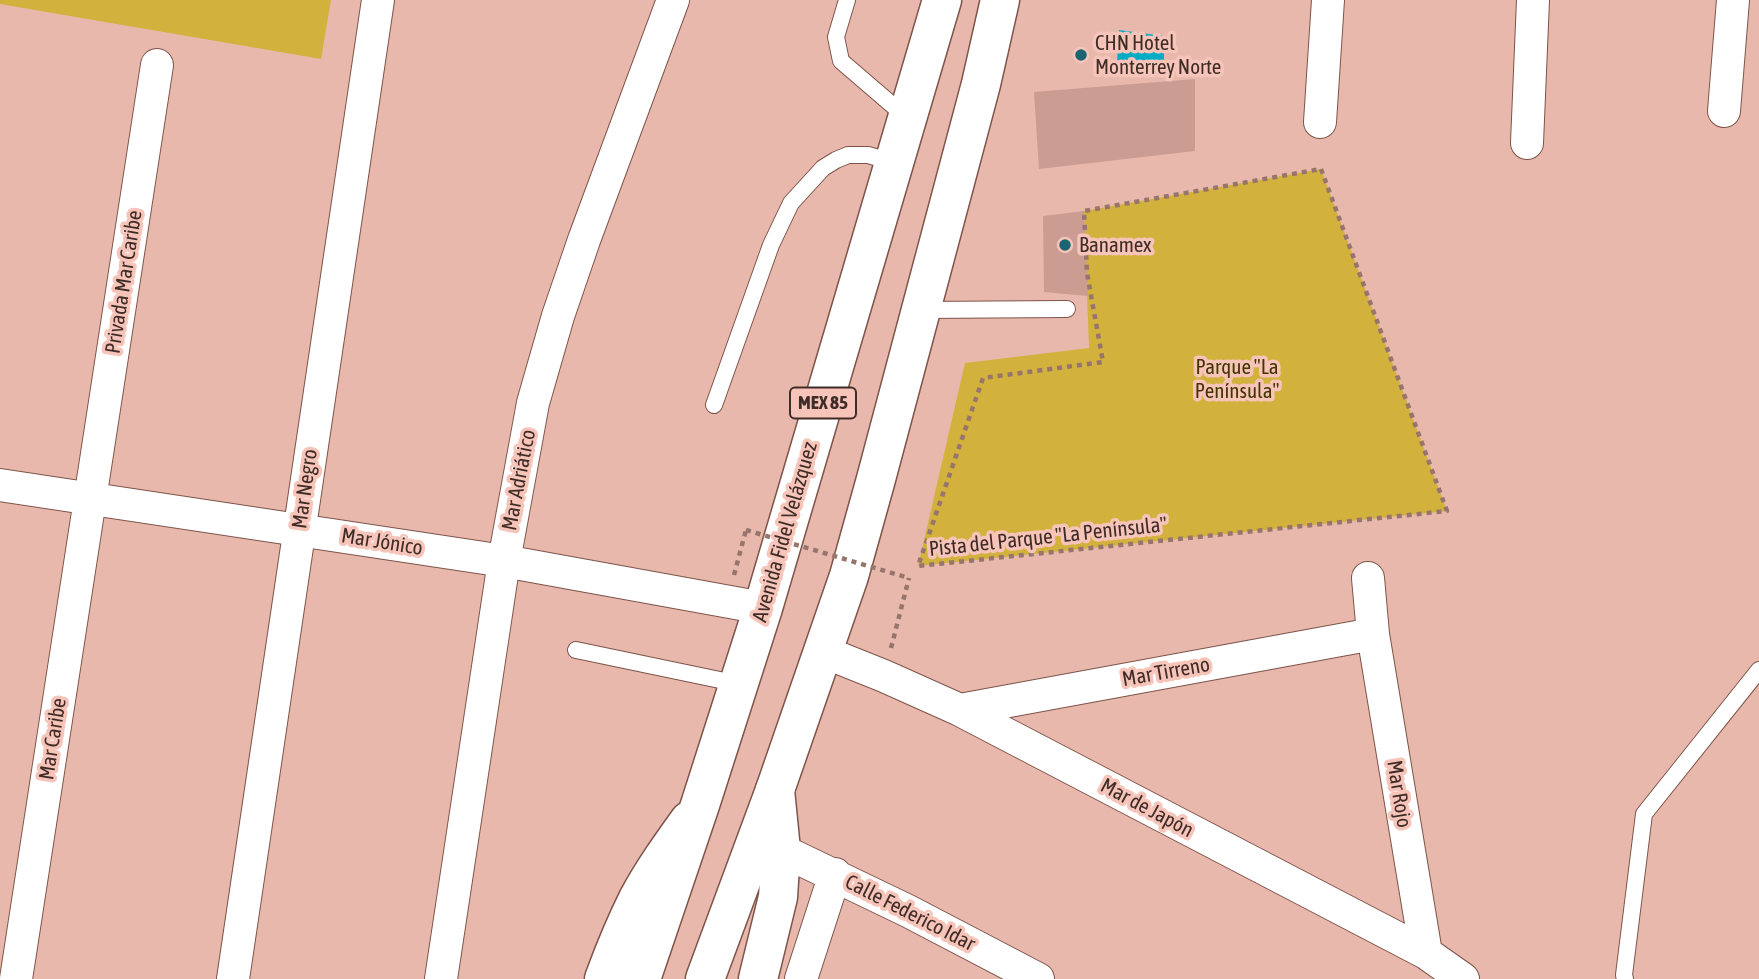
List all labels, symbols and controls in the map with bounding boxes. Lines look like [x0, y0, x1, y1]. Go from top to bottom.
place label: CHN Hotel Monterrey Norte [1095, 30, 1221, 80]
marker: CHN Hotel Monterrey Norte [1073, 47, 1089, 63]
street label: Privada Mar Caribe [100, 209, 148, 355]
place label: Banamex [1079, 232, 1152, 258]
marker: Banamex [1057, 237, 1073, 253]
park label: Parque "La Península" [1195, 354, 1279, 404]
road number: MEX 85 [790, 388, 856, 418]
street label: Mar Adriático [497, 427, 541, 533]
street label: Avenida Fidel Velázquez [747, 439, 823, 625]
street label: Mar Negro [287, 448, 323, 530]
street label: Pista del Parque "La Península" [928, 512, 1168, 562]
street label: Mar Jónico [339, 523, 425, 561]
street label: Mar Tirreno [1120, 652, 1212, 692]
street label: Mar Caribe [34, 696, 72, 782]
street label: Mar Rojo [1381, 758, 1417, 830]
street label: Mar de Japón [1096, 773, 1198, 843]
street label: Calle Federico Idar [841, 869, 979, 957]

